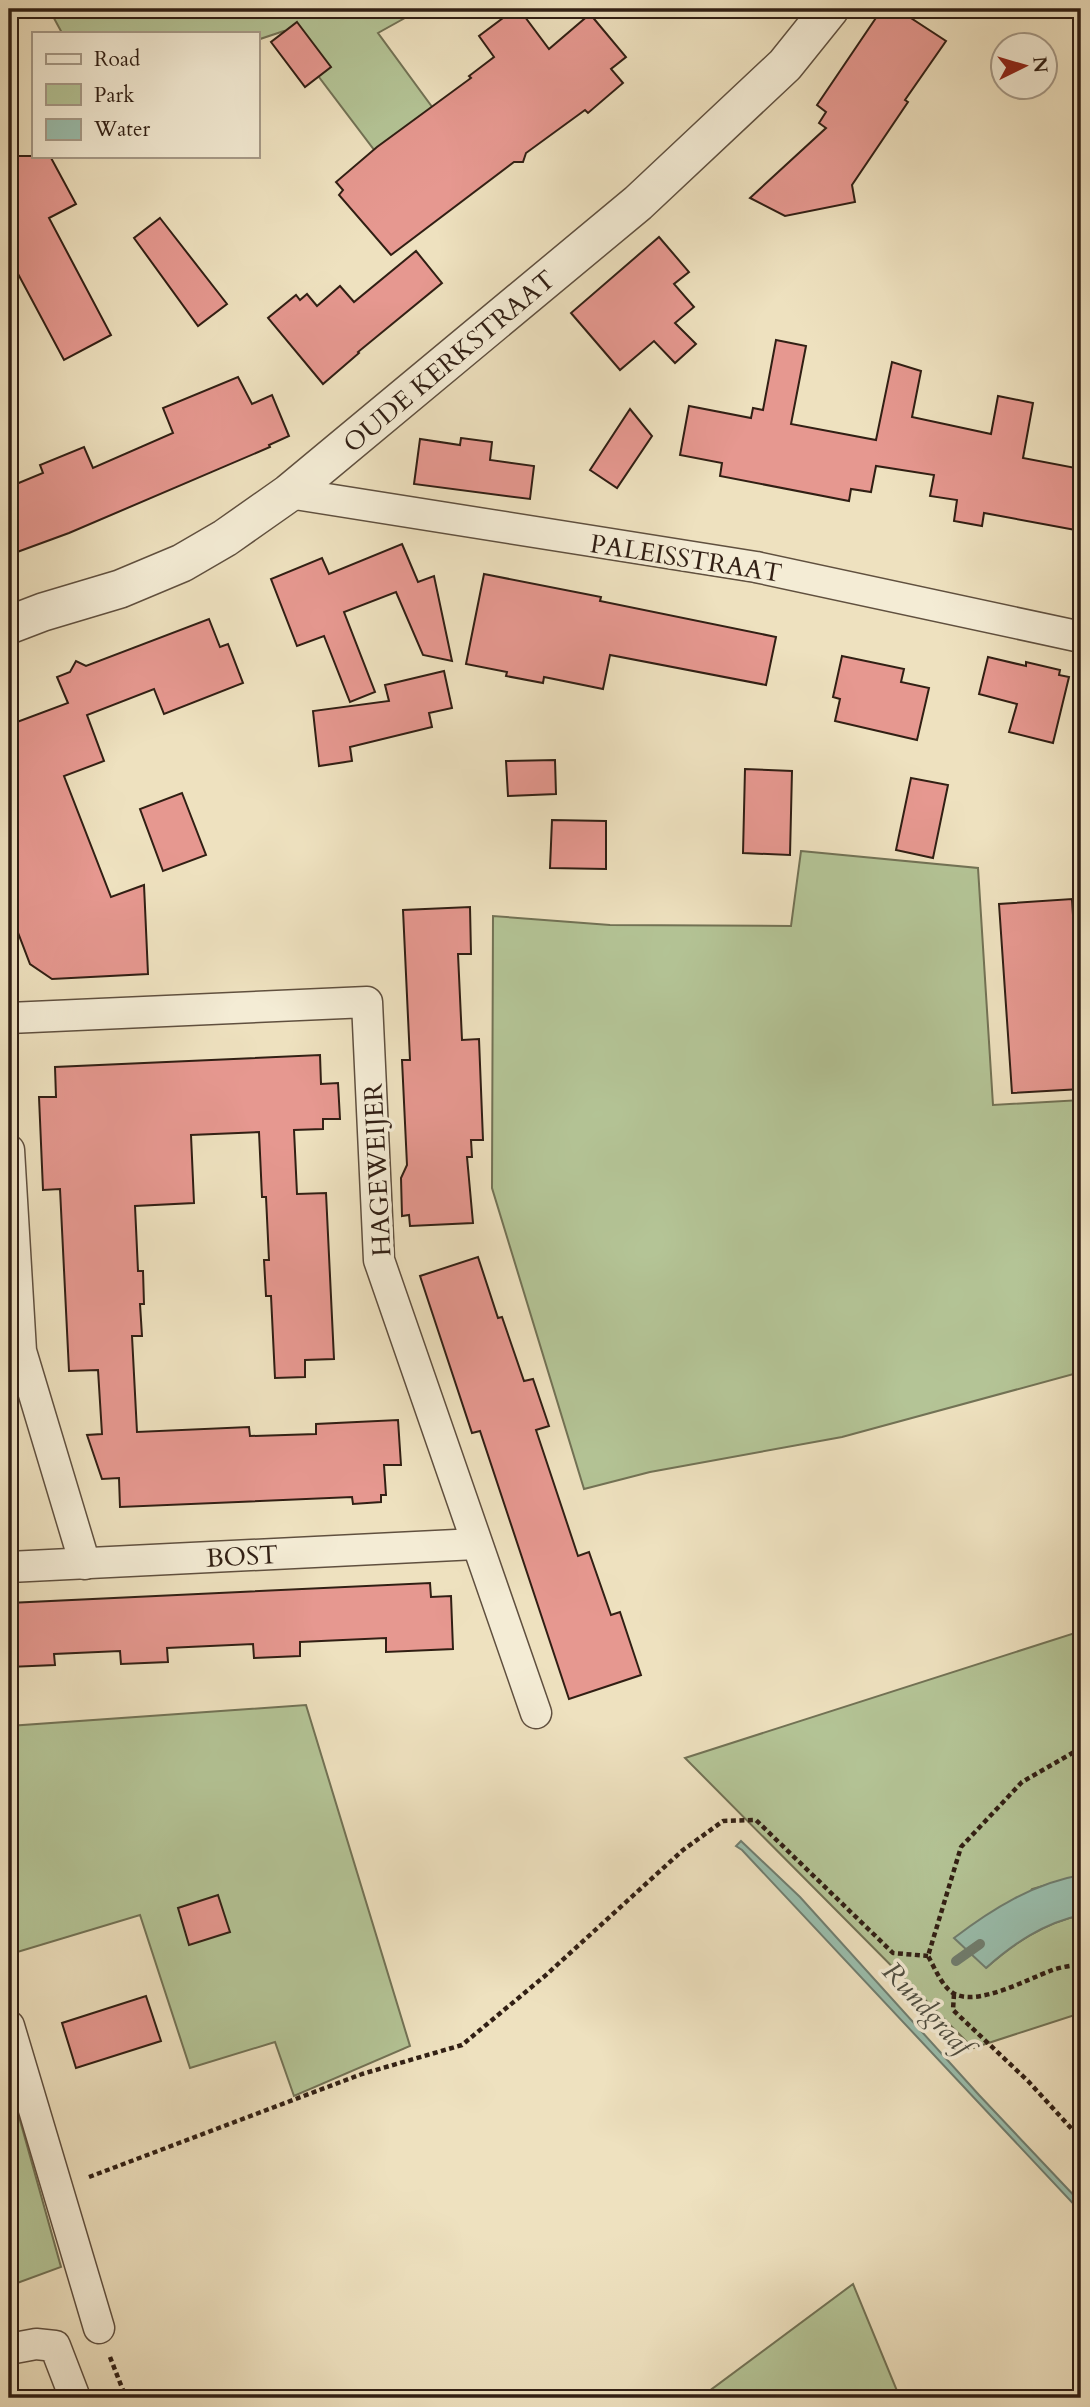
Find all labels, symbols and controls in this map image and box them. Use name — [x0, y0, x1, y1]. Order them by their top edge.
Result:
legend — [32, 32, 259, 158]
north arrow — [988, 32, 1058, 102]
text: Road — [94, 45, 140, 74]
text: N — [1026, 55, 1054, 74]
text: Park — [94, 81, 135, 110]
text: Water — [93, 115, 150, 144]
street label: OUDE KERKSTRAAT — [336, 262, 563, 461]
street label: PALEISSTRAAT — [588, 526, 784, 591]
street label: HAGEWEIJER — [355, 1082, 400, 1257]
street label: BOST — [205, 1537, 279, 1576]
water label: Rundgraaf — [874, 1953, 985, 2068]

